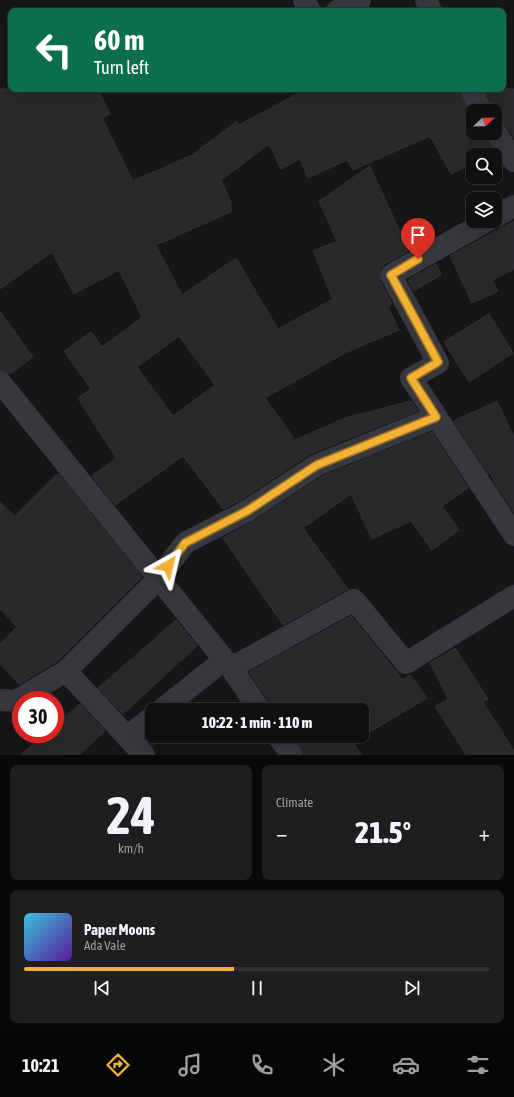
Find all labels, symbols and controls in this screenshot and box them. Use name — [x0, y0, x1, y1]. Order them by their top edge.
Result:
icon: left — [28, 24, 80, 76]
text: 60 m — [94, 24, 144, 56]
text: Turn left — [94, 57, 149, 78]
north arrow — [466, 104, 502, 140]
map controls — [466, 104, 502, 228]
button: search — [466, 148, 502, 184]
button: layers — [466, 192, 502, 228]
pin — [401, 218, 435, 259]
icon: arrive — [407, 224, 429, 246]
position arrow — [147, 545, 189, 587]
speed limit sign: 30 — [12, 691, 64, 743]
text: 10:22 · 1 min · 110 m — [202, 714, 312, 731]
text: 24 — [107, 785, 155, 845]
text: Climate — [276, 795, 313, 810]
text: 21.5° — [355, 815, 411, 849]
text: − — [276, 820, 287, 846]
text: + — [479, 820, 490, 846]
text: km/h — [118, 841, 144, 856]
text: Paper Moons — [84, 921, 155, 938]
text: Ada Vale — [84, 938, 126, 953]
icon: previous — [91, 977, 113, 999]
icon: pause — [246, 977, 268, 999]
icon: next — [401, 977, 423, 999]
icon: directions — [104, 1051, 132, 1079]
icon: music — [176, 1051, 204, 1079]
icon: phone — [248, 1051, 276, 1079]
icon: climate — [320, 1051, 348, 1079]
icon: car — [392, 1051, 420, 1079]
icon: filters — [464, 1051, 492, 1079]
text: 10:21 — [22, 1055, 59, 1076]

